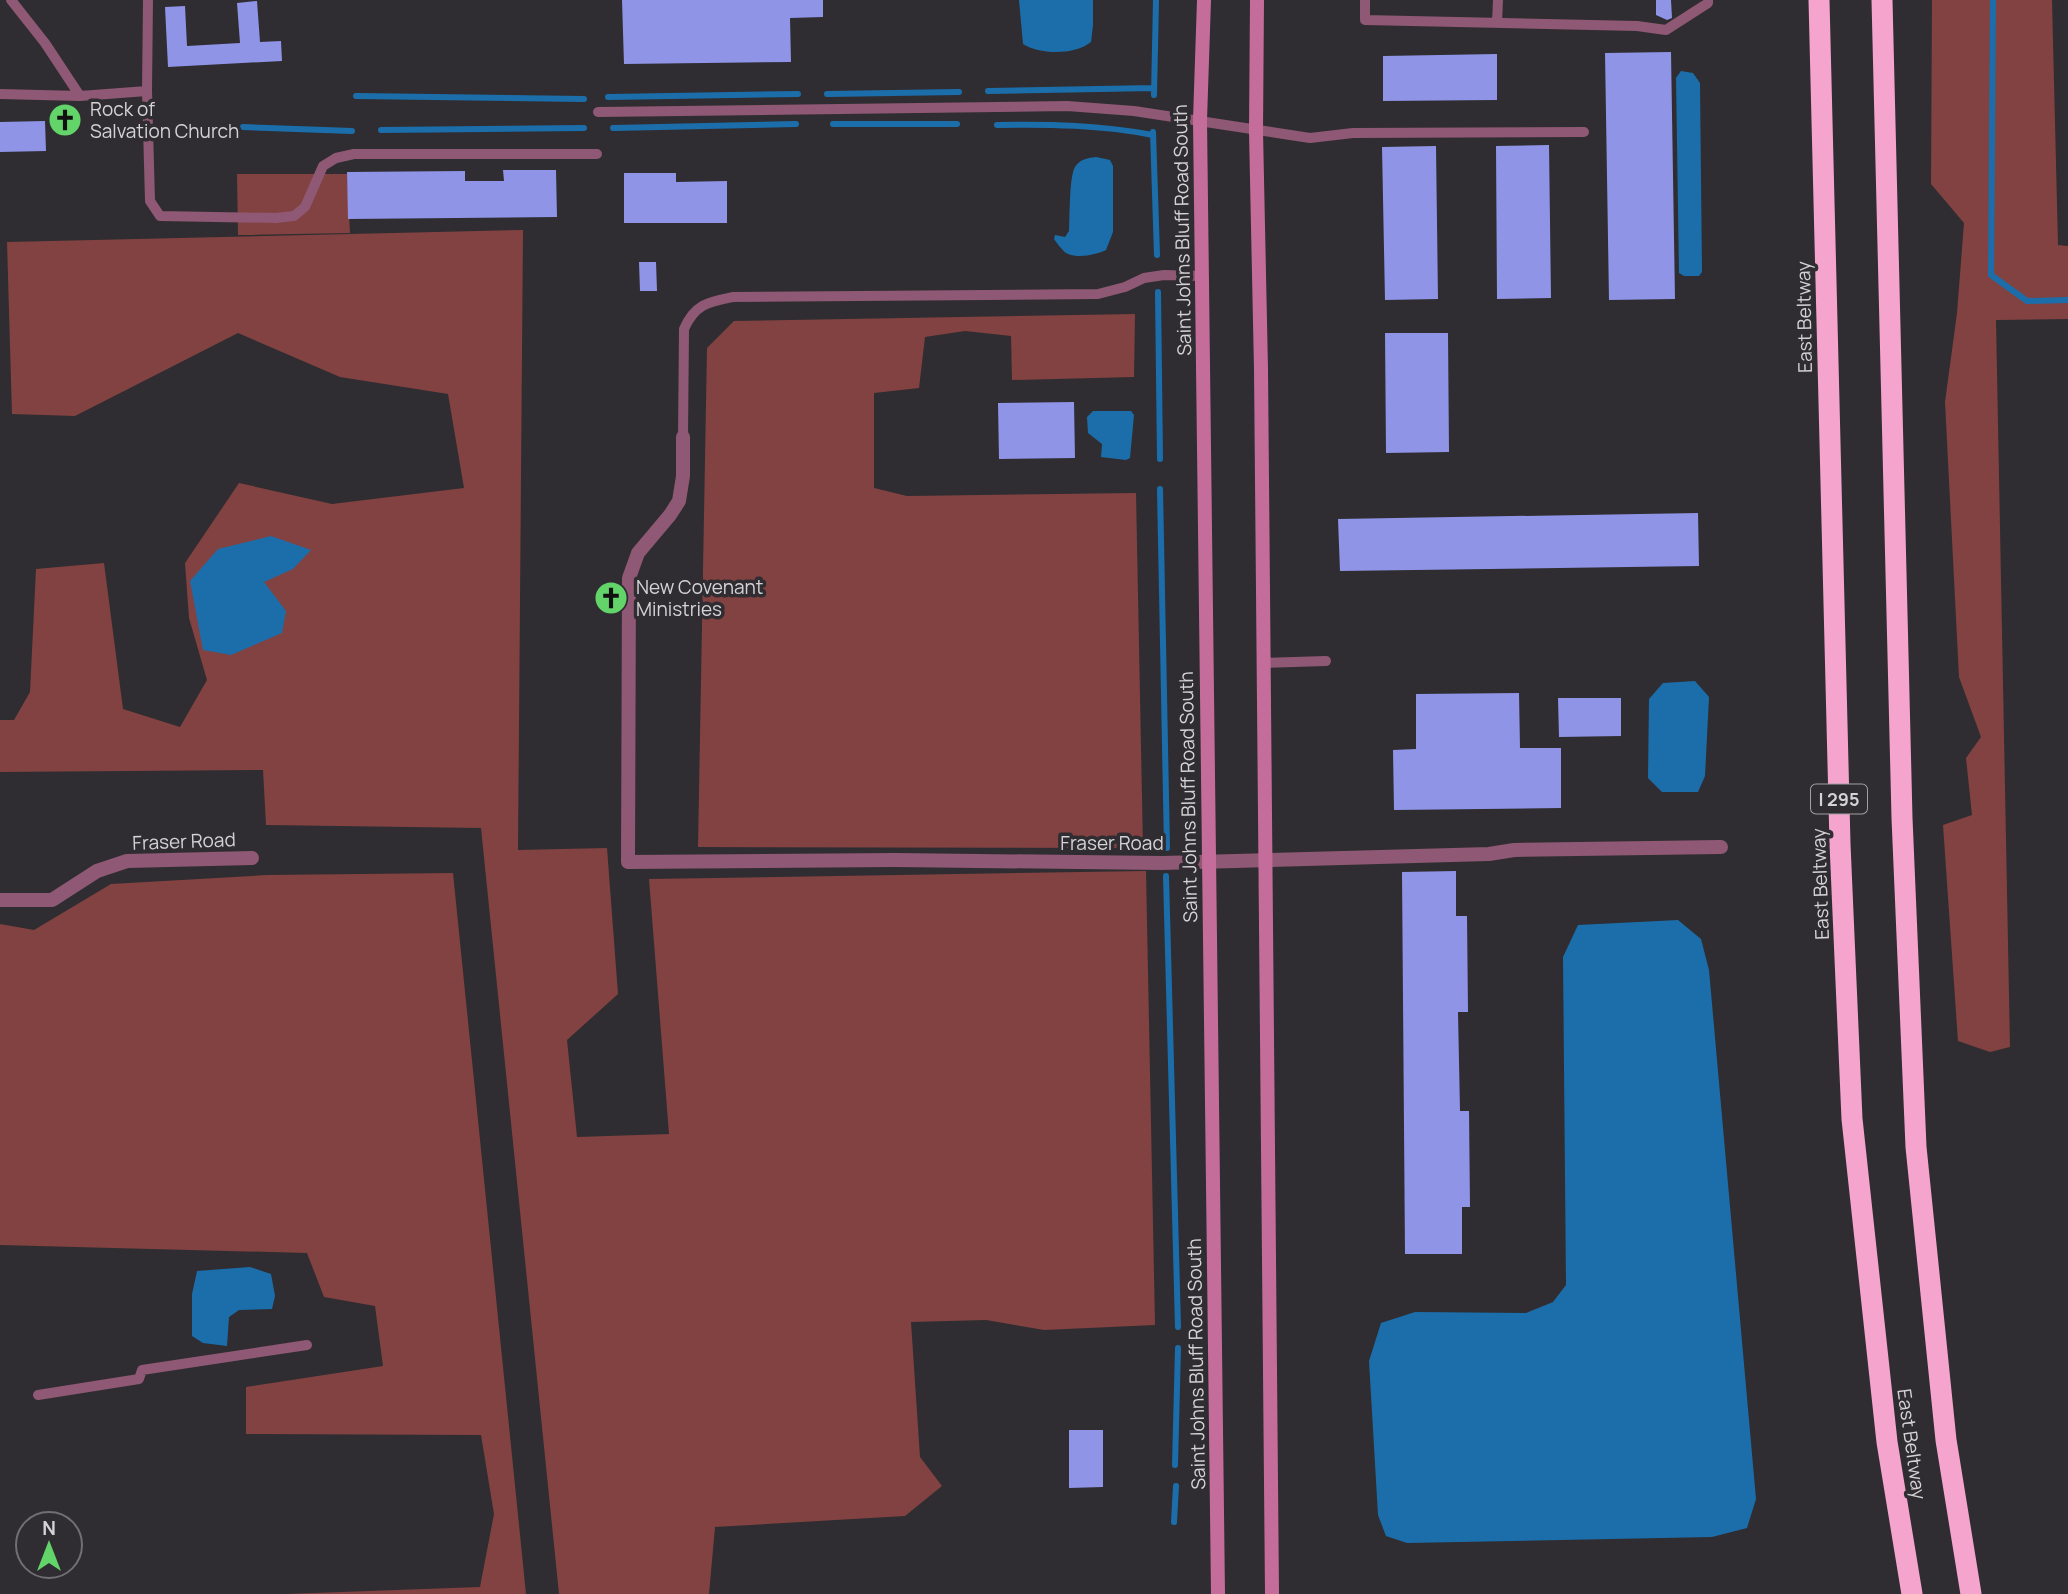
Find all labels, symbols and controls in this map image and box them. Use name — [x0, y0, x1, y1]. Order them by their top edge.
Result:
place label: Rock of Salvation Church — [90, 96, 239, 144]
church icon: Rock of Salvation Church — [46, 101, 84, 139]
street label: Saint Johns Bluff Road South — [1167, 104, 1197, 356]
street label: East Beltway — [1790, 261, 1818, 373]
place label: New Covenant Ministries — [636, 574, 763, 622]
church icon: New Covenant Ministries — [592, 579, 630, 617]
street label: Saint Johns Bluff Road South — [1173, 671, 1203, 923]
road number: I 295 — [1811, 784, 1867, 814]
street label: Fraser Road — [132, 826, 236, 856]
street label: East Beltway — [1805, 828, 1835, 940]
street label: Fraser Road — [1060, 830, 1164, 856]
street label: Saint Johns Bluff Road South — [1181, 1238, 1211, 1490]
street label: East Beltway — [1891, 1387, 1933, 1501]
north arrow — [14, 1510, 84, 1580]
text: N — [42, 1515, 56, 1541]

